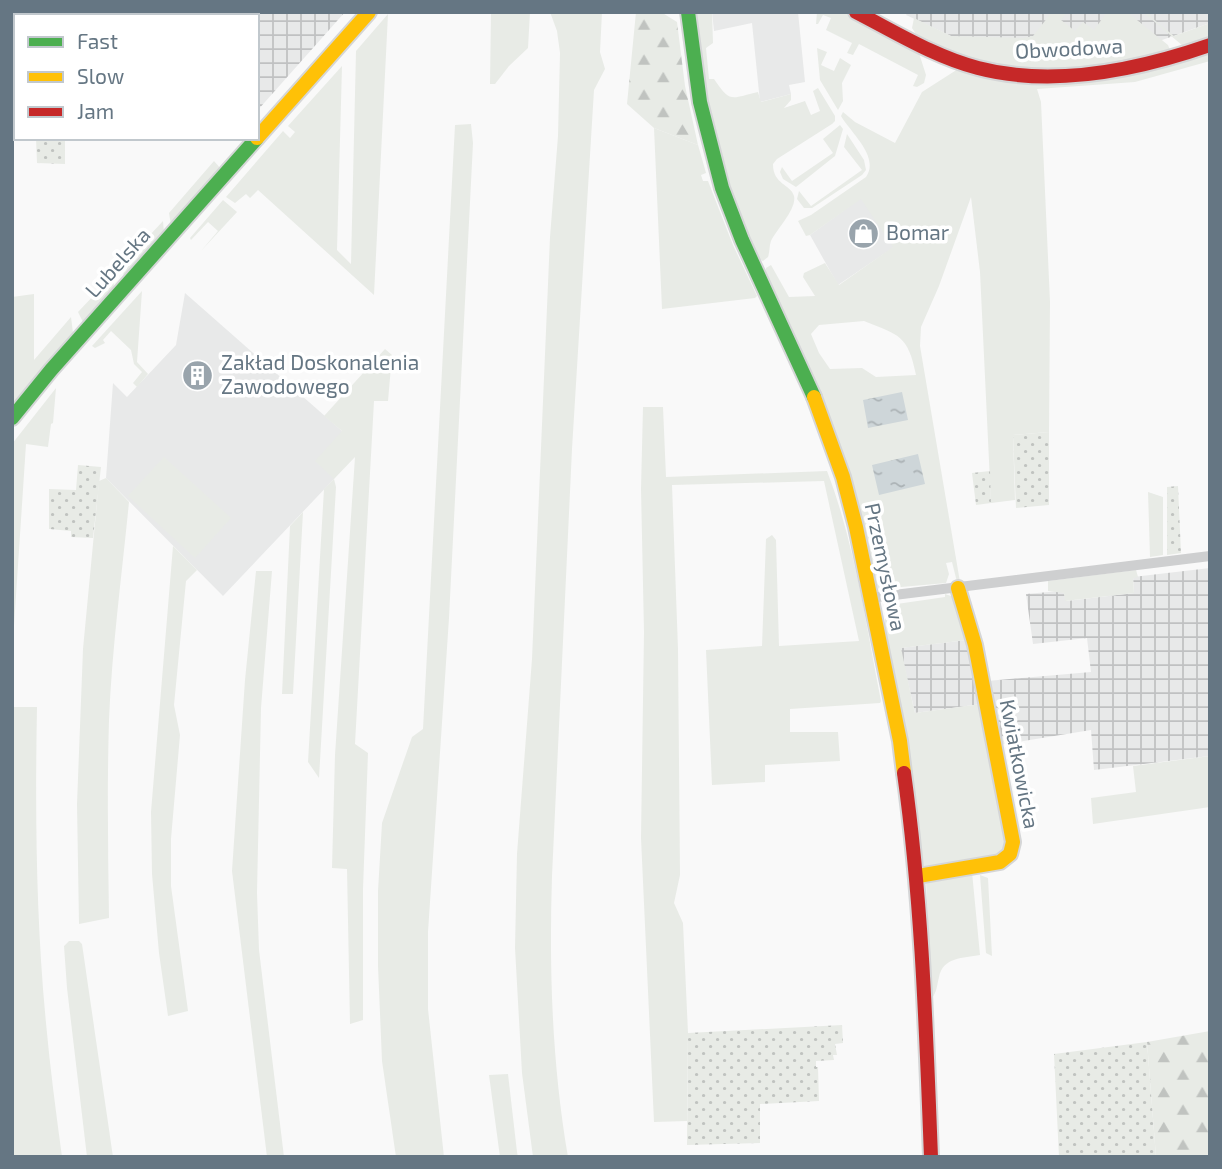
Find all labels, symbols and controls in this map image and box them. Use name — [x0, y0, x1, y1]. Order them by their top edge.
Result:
legend — [14, 14, 259, 140]
text: Fast — [77, 28, 118, 53]
street label: Obwodowa — [1014, 32, 1123, 63]
text: Slow — [77, 63, 124, 88]
text: Jam — [77, 98, 114, 123]
shop icon: Bomar — [846, 216, 880, 250]
place label: Bomar — [886, 219, 950, 244]
street label: Lubelska — [79, 222, 155, 302]
place label: Zakład Doskonalenia Zawodowego — [221, 349, 419, 398]
building icon: Zakład Doskonalenia Zawodowego — [181, 358, 215, 392]
street label: Przemysłowa — [861, 500, 912, 633]
street label: Kwiatkowicka — [996, 697, 1045, 831]

